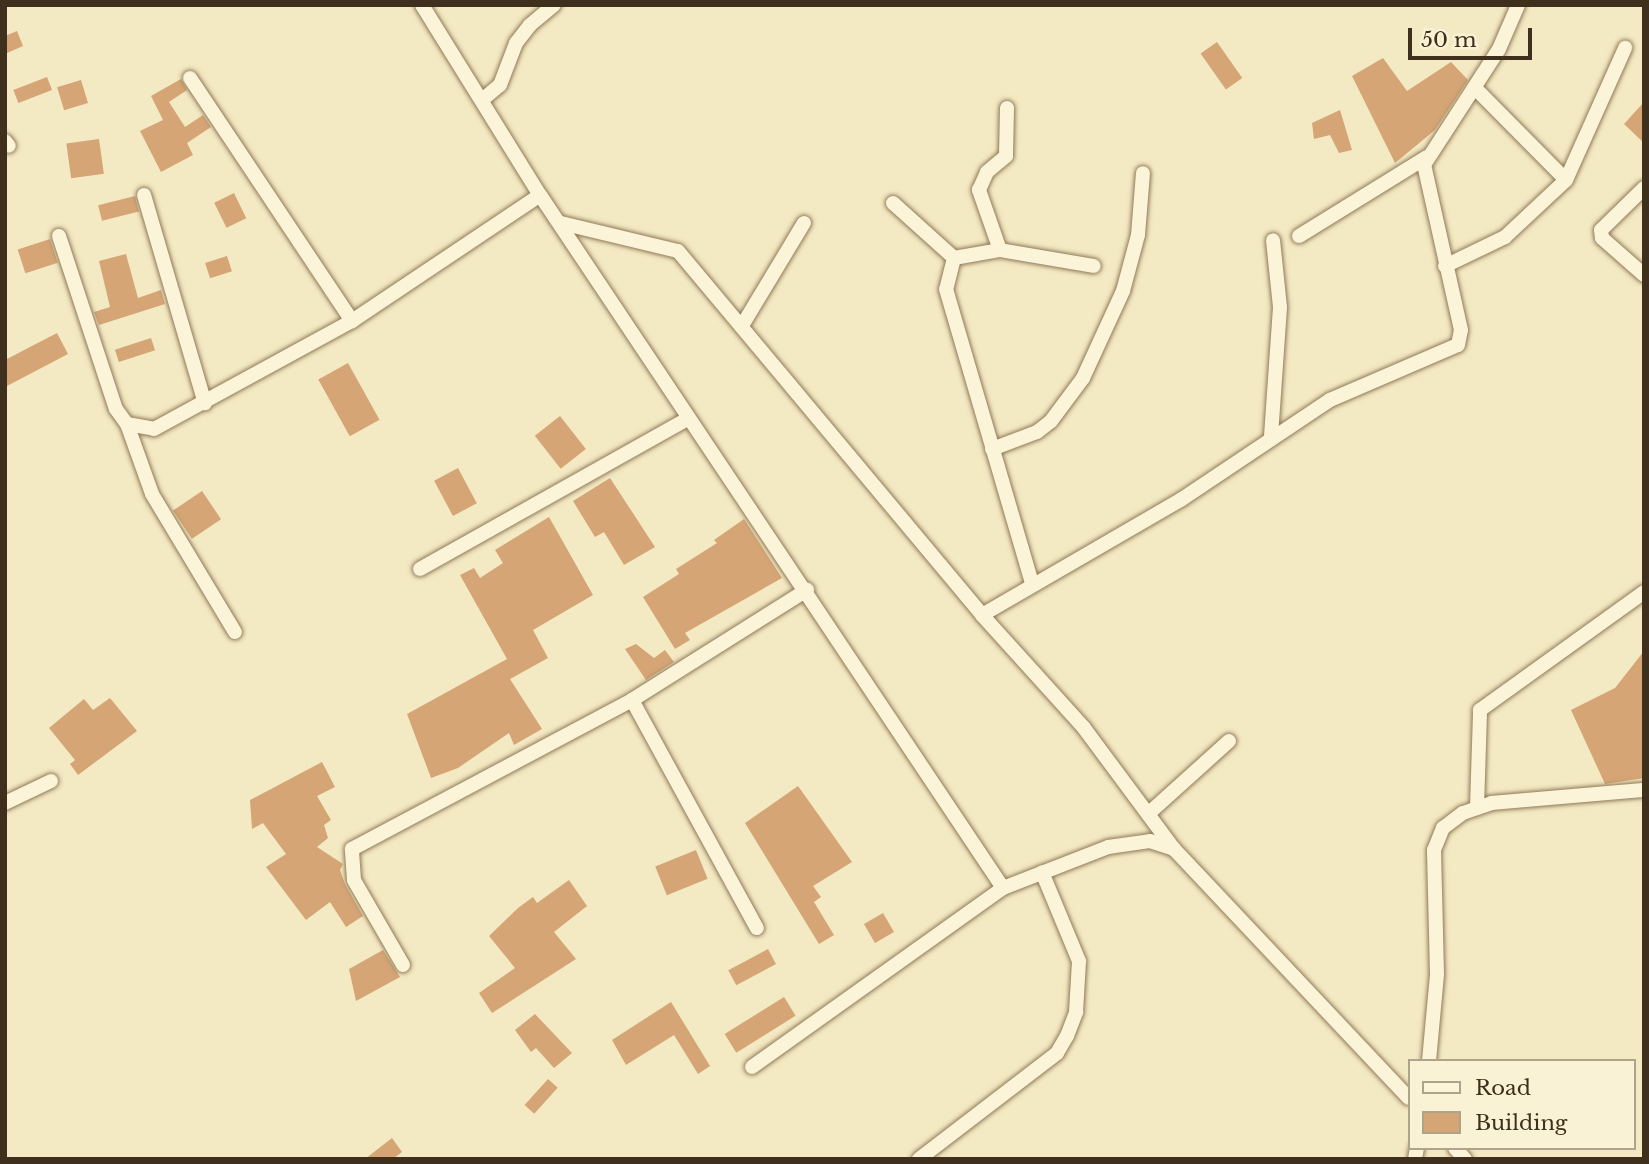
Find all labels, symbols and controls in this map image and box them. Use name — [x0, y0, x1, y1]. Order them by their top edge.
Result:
scale bar — [1411, 14, 1535, 58]
text: 50 m — [1421, 27, 1476, 53]
legend — [1408, 1059, 1635, 1150]
text: Road — [1475, 1075, 1531, 1101]
text: Building — [1475, 1110, 1567, 1136]

